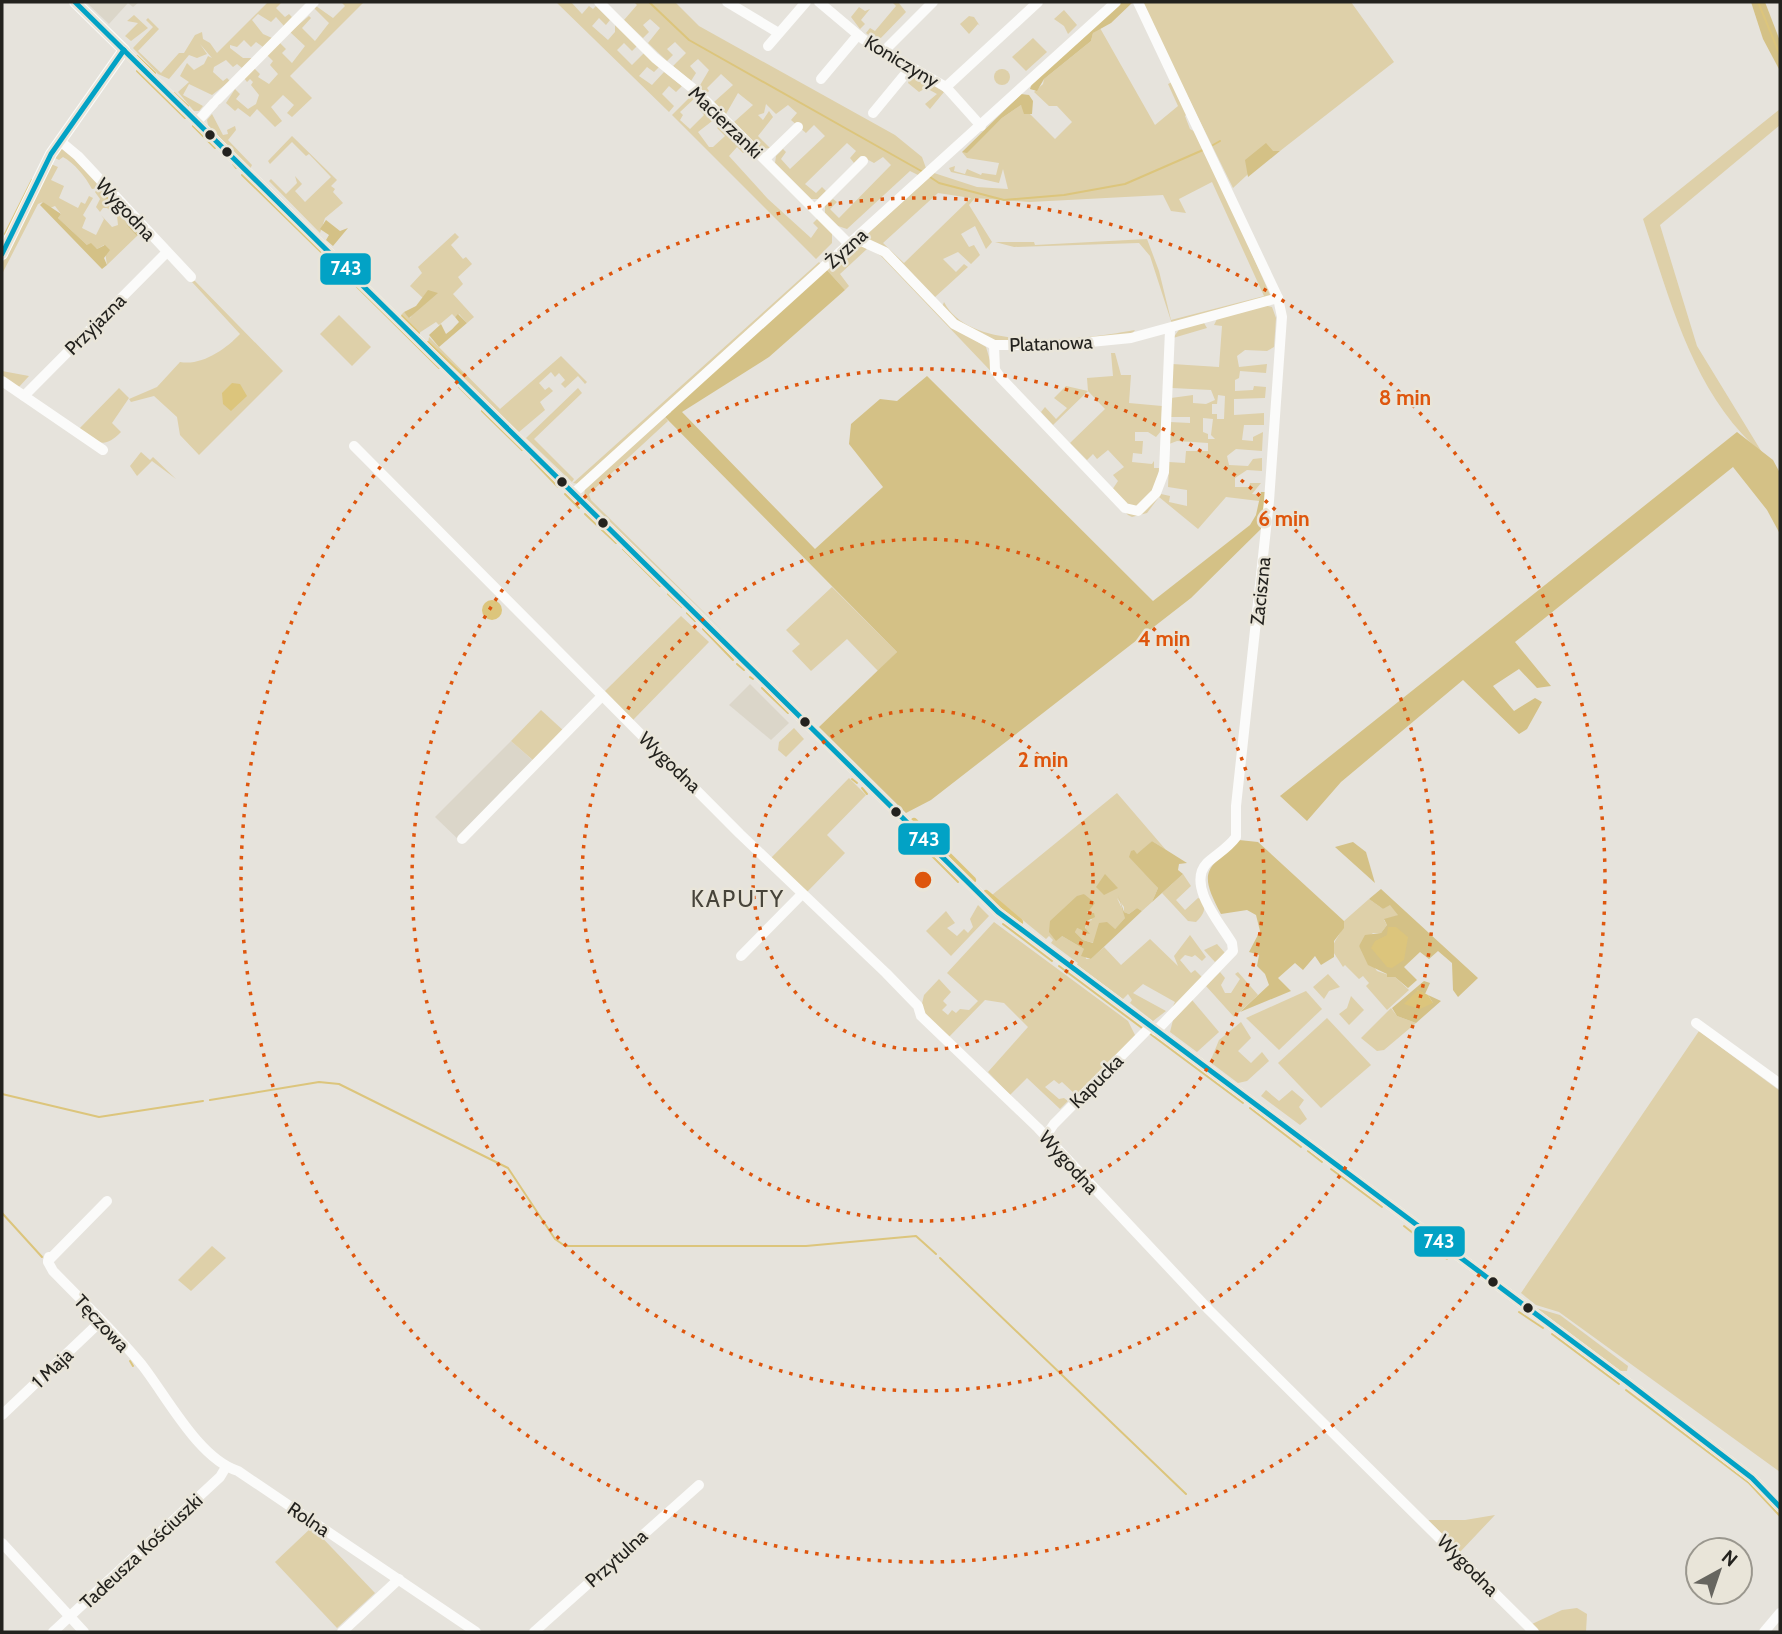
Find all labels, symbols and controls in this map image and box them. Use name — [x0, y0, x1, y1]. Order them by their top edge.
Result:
street label: Koniczyny — [861, 30, 943, 93]
street label: Macierzanki — [684, 81, 767, 163]
unlabelled marker — [203, 128, 217, 142]
unlabelled marker — [220, 145, 234, 159]
street label: Wygodna — [91, 173, 160, 246]
street label: Żyzna — [821, 224, 872, 273]
line badge: 743 — [319, 252, 372, 286]
text: 743 — [330, 257, 362, 280]
street label: Przyjazna — [60, 289, 131, 360]
street label: Platanowa — [1009, 331, 1093, 356]
text: 8 min — [1379, 385, 1431, 410]
unlabelled marker — [555, 475, 569, 489]
text: 6 min — [1258, 506, 1310, 531]
unlabelled marker — [596, 516, 610, 530]
street label: Zaciszna — [1245, 556, 1276, 626]
text: 4 min — [1138, 626, 1190, 651]
unlabelled marker — [798, 715, 812, 729]
street label: Wygodna — [634, 727, 706, 798]
text: 2 min — [1018, 747, 1068, 772]
unlabelled marker — [889, 805, 903, 819]
line badge: 743 — [897, 822, 951, 856]
text: 743 — [908, 828, 940, 851]
centre of rings — [911, 868, 935, 892]
district label: KAPUTY — [691, 885, 785, 913]
street label: Kapucka — [1065, 1050, 1128, 1113]
street label: Wygodna — [1034, 1126, 1103, 1199]
line badge: 743 — [1413, 1225, 1466, 1258]
text: 743 — [1423, 1230, 1455, 1253]
unlabelled marker — [1486, 1275, 1500, 1289]
street label: Tęczowa — [69, 1290, 134, 1357]
unlabelled marker — [1521, 1301, 1535, 1315]
street label: 1 Maja — [27, 1344, 78, 1393]
street label: Tadeusza Kościuszki — [75, 1489, 207, 1614]
street label: Rolna — [283, 1497, 334, 1542]
street label: Przytulna — [580, 1524, 652, 1592]
street label: Wygodna — [1432, 1530, 1503, 1601]
north arrow — [1684, 1536, 1754, 1606]
text: N — [1717, 1545, 1742, 1571]

